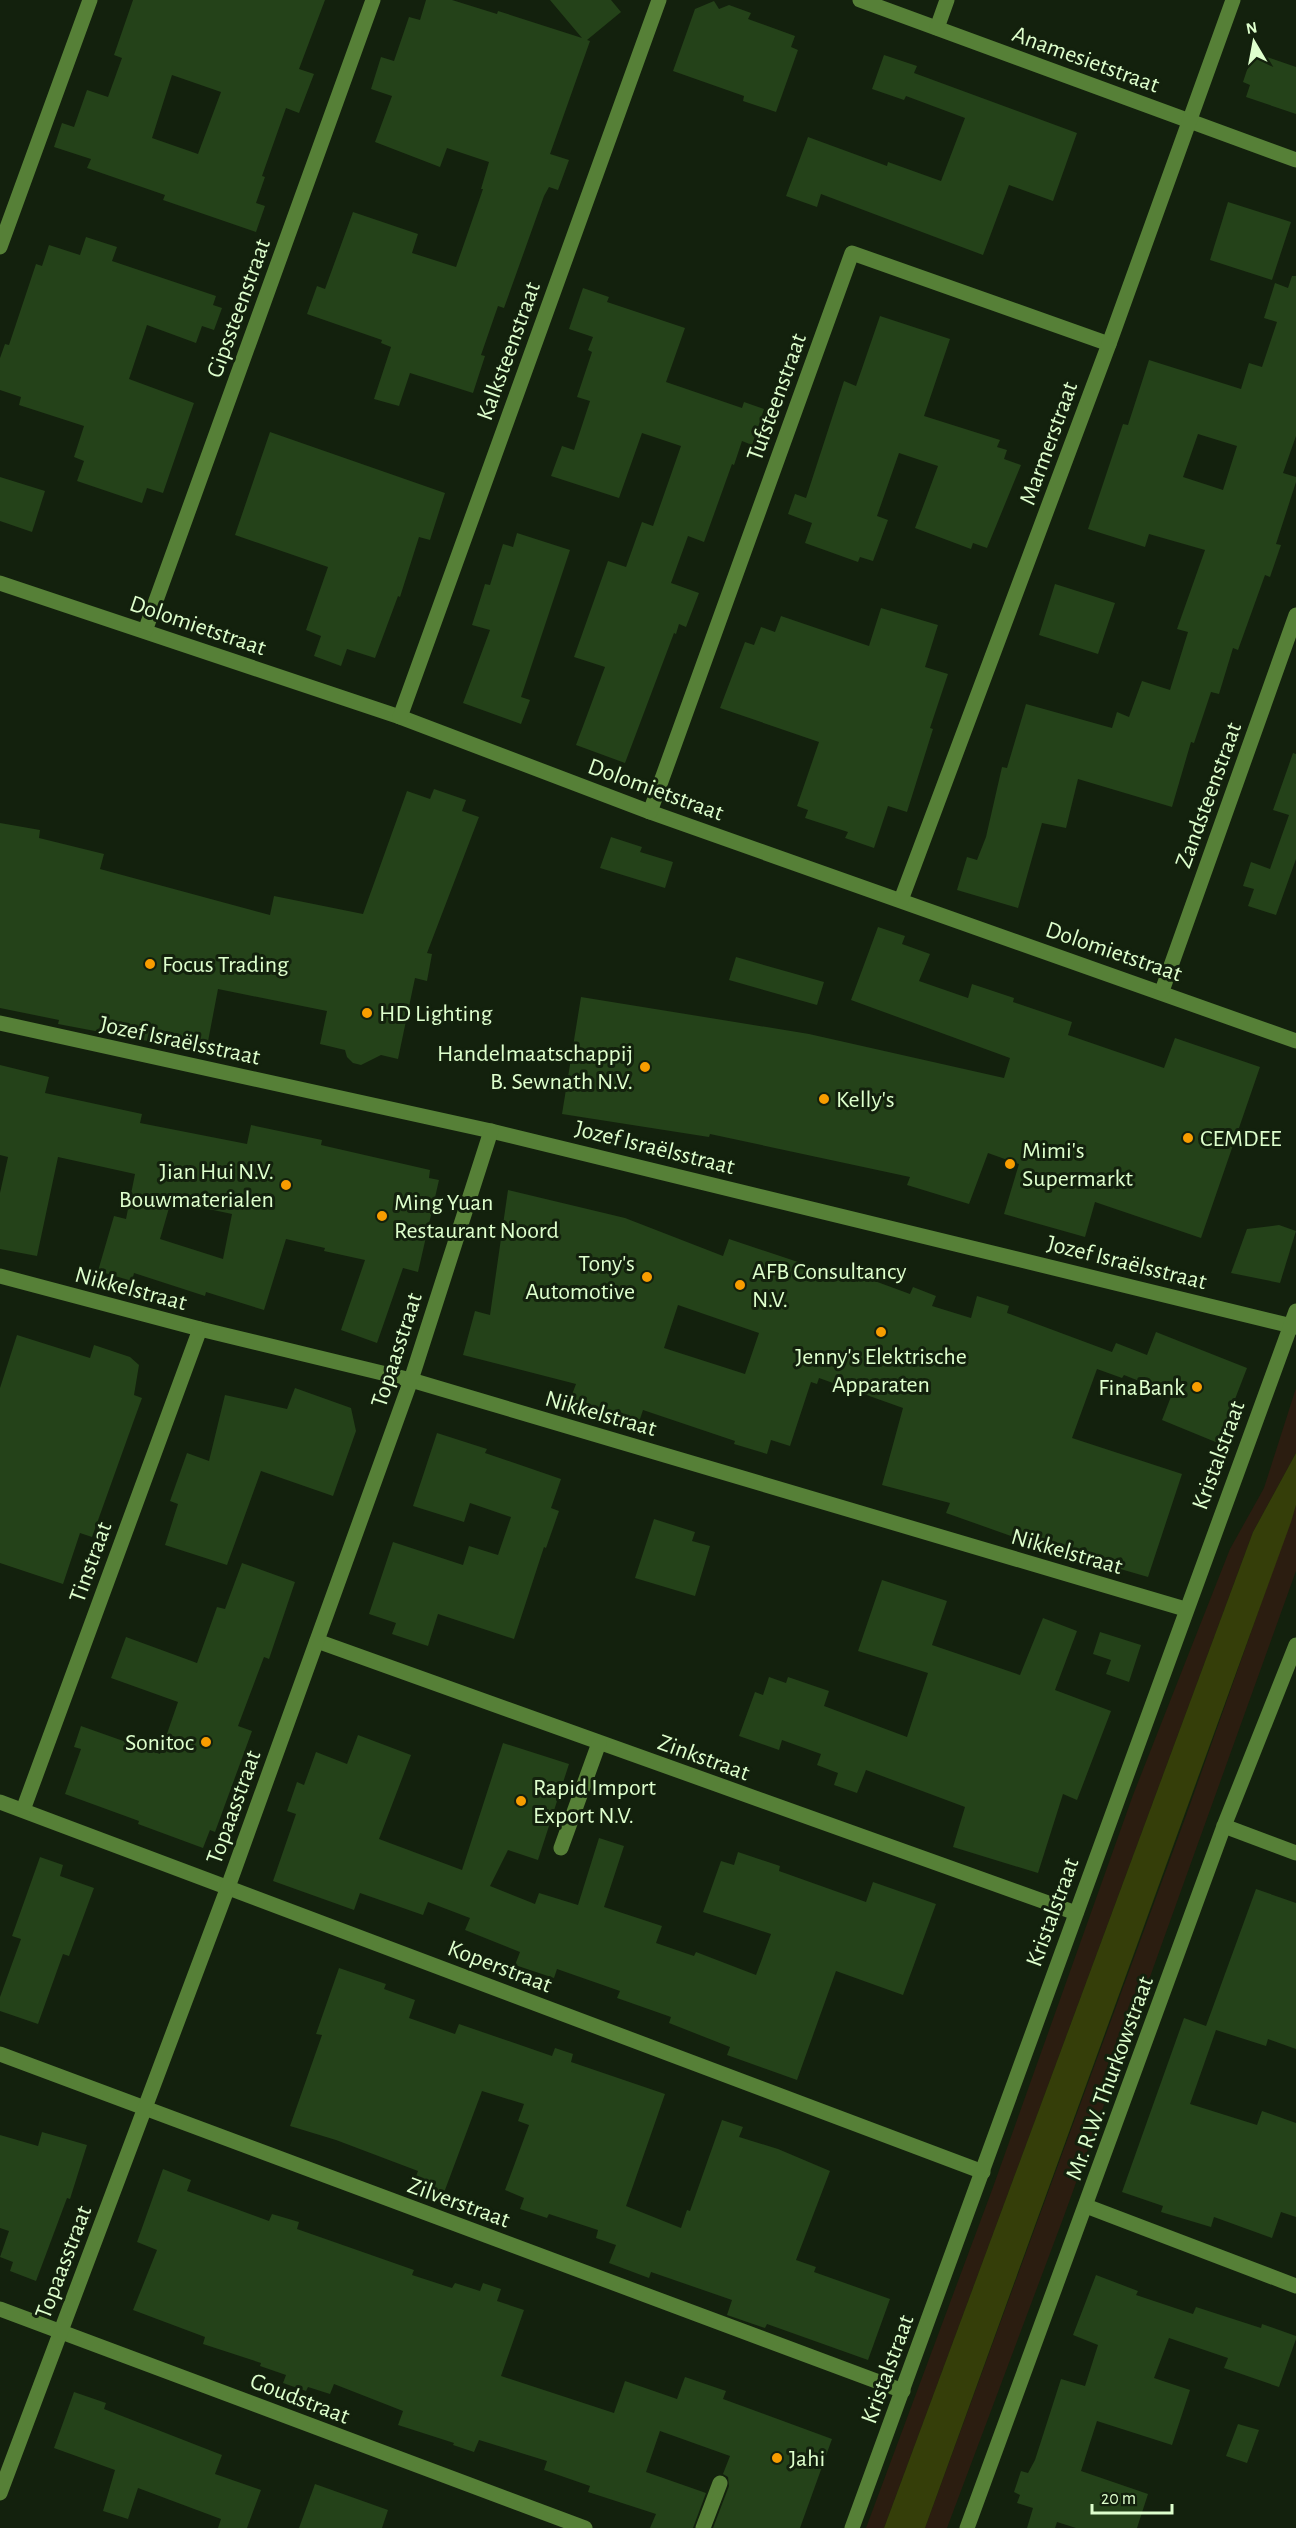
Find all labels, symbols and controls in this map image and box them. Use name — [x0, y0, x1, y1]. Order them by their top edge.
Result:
north arrow — [1224, 12, 1284, 72]
text: N — [1245, 19, 1258, 37]
street label: Anamesietstraat — [1009, 22, 1163, 98]
street label: Gipssteenstraat — [203, 235, 275, 381]
street label: Kalksteenstraat — [473, 279, 545, 424]
street label: Tufsteenstraat — [743, 330, 811, 464]
street label: Marmerstraat — [1016, 378, 1082, 508]
street label: Dolomietstraat — [126, 591, 269, 661]
street label: Zandsteenstraat — [1172, 719, 1246, 871]
street label: Dolomietstraat — [585, 754, 727, 826]
street label: Dolomietstraat — [1042, 917, 1185, 987]
place label: Focus Trading — [162, 953, 289, 977]
marker: Focus Trading — [143, 957, 157, 971]
place label: HD Lighting — [379, 1002, 493, 1026]
marker: HD Lighting — [360, 1006, 374, 1020]
street label: Jozef Israëlsstraat — [97, 1012, 263, 1070]
place label: Handelmaatschappij B. Sewnath N.V. — [437, 1042, 633, 1094]
marker: Handelmaatschappij B. Sewnath N.V. — [638, 1060, 652, 1074]
place label: Kelly's — [836, 1088, 895, 1112]
marker: Kelly's — [817, 1092, 831, 1106]
street label: Jozef Israëlsstraat — [573, 1117, 737, 1179]
place label: CEMDEE — [1200, 1127, 1282, 1151]
marker: CEMDEE — [1181, 1131, 1195, 1145]
place label: Mimi's Supermarkt — [1022, 1139, 1133, 1191]
marker: Mimi's Supermarkt — [1003, 1157, 1017, 1171]
place label: Jian Hui N.V. Bouwmaterialen — [119, 1160, 274, 1212]
marker: Jian Hui N.V. Bouwmaterialen — [279, 1178, 293, 1192]
place label: Ming Yuan Restaurant Noord — [394, 1191, 559, 1243]
marker: Ming Yuan Restaurant Noord — [375, 1209, 389, 1223]
street label: Jozef Israëlsstraat — [1045, 1232, 1209, 1294]
place label: Tony's Automotive — [525, 1252, 635, 1304]
place label: AFB Consultancy N.V. — [752, 1260, 907, 1312]
street label: Nikkelstraat — [72, 1263, 190, 1315]
marker: Tony's Automotive — [640, 1270, 654, 1284]
marker: AFB Consultancy N.V. — [733, 1278, 747, 1292]
street label: Topaasstraat — [367, 1290, 427, 1411]
marker: Jenny's Elektrische Apparaten — [874, 1325, 888, 1339]
place label: Jenny's Elektrische Apparaten — [795, 1345, 967, 1397]
place label: FinaBank — [1098, 1376, 1185, 1400]
marker: FinaBank — [1190, 1380, 1204, 1394]
street label: Nikkelstraat — [542, 1387, 659, 1441]
street label: Kristalstraat — [1188, 1397, 1250, 1513]
street label: Tinstraat — [65, 1519, 117, 1606]
street label: Nikkelstraat — [1008, 1525, 1125, 1579]
street label: Zinkstraat — [655, 1730, 753, 1786]
place label: Sonitoc — [125, 1731, 194, 1755]
marker: Sonitoc — [199, 1735, 213, 1749]
street label: Topaasstraat — [202, 1747, 266, 1867]
place label: Rapid Import Export N.V. — [533, 1776, 656, 1828]
marker: Rapid Import Export N.V. — [514, 1794, 528, 1808]
street label: Kristalstraat — [1022, 1854, 1084, 1970]
street label: Koperstraat — [444, 1936, 555, 1998]
street label: Mr. R.W. Thurkowstraat — [1062, 1973, 1158, 2184]
street label: Zilverstraat — [404, 2173, 513, 2233]
street label: Topaasstraat — [31, 2202, 97, 2322]
street label: Kristalstraat — [857, 2311, 919, 2427]
street label: Goudstraat — [247, 2369, 353, 2429]
place label: Jahi — [789, 2447, 825, 2471]
marker: Jahi — [770, 2451, 784, 2465]
scale bar — [1092, 2477, 1172, 2515]
text: 20 m — [1101, 2490, 1136, 2508]

